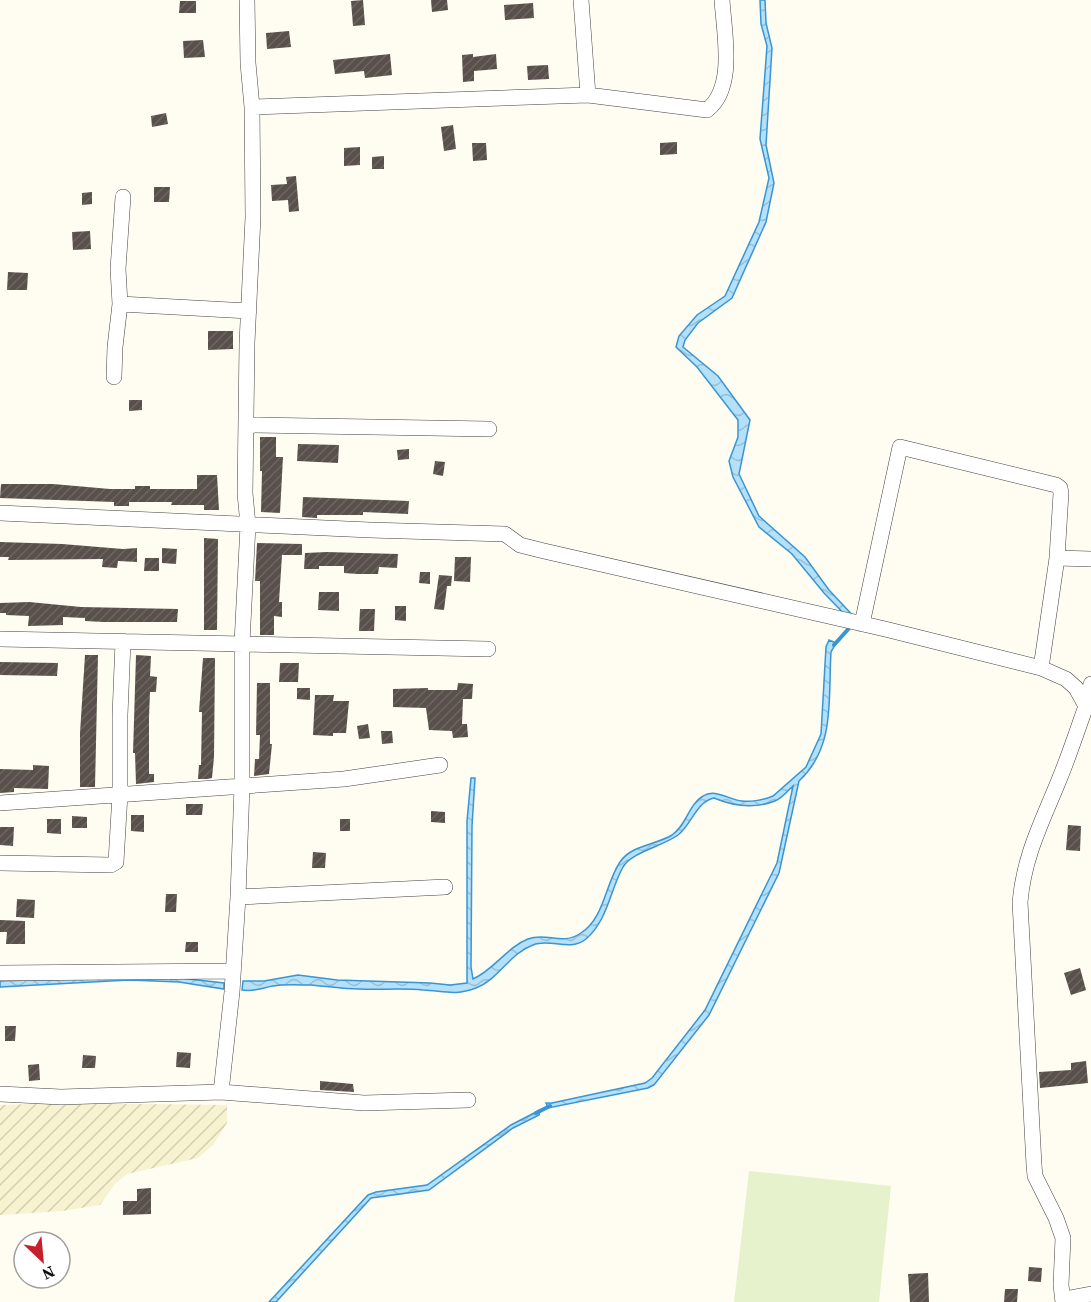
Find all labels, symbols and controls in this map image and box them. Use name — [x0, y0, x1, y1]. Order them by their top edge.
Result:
north arrow — [12, 1230, 72, 1290]
text: N — [38, 1261, 59, 1286]

